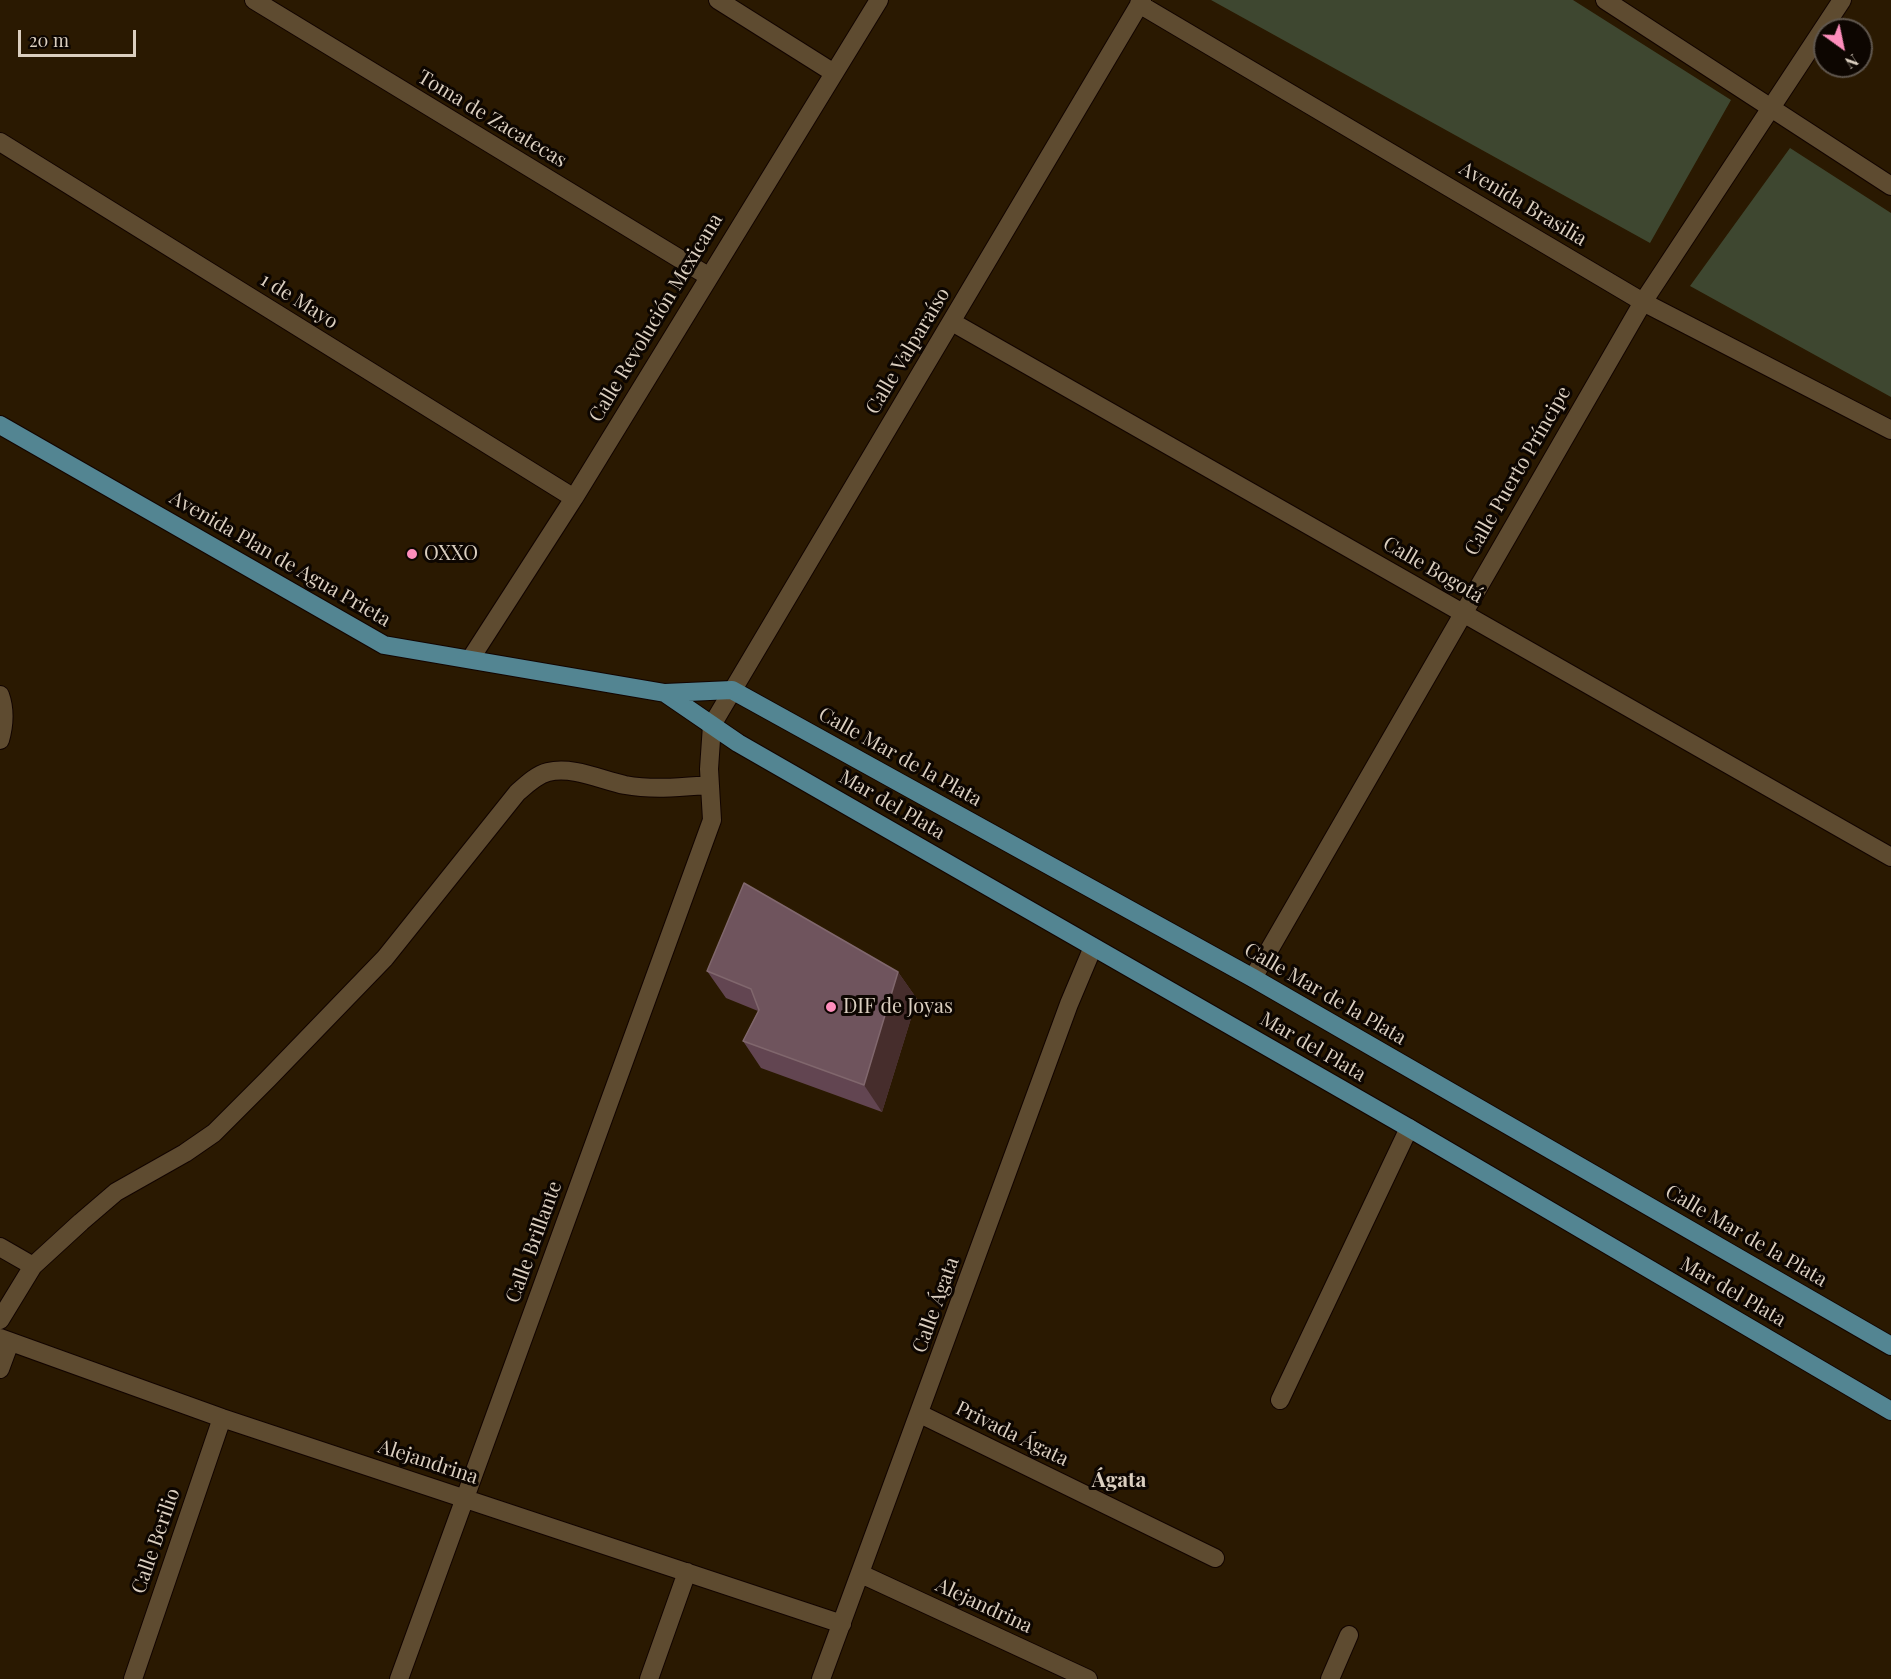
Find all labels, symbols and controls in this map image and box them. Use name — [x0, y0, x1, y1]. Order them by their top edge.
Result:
scale bar — [21, 18, 140, 56]
north arrow — [1813, 18, 1873, 78]
text: 20 m — [29, 28, 69, 52]
text: N — [1841, 50, 1863, 74]
street label: Toma de Zacatecas — [413, 65, 571, 173]
street label: Avenida Brasilia — [1455, 157, 1591, 251]
street label: Calle Revolución Mexicana — [584, 209, 728, 427]
street label: 1 de Mayo — [256, 268, 342, 334]
street label: Calle Valparaíso — [861, 283, 955, 419]
street label: Calle Puerto Príncipe — [1460, 382, 1576, 560]
street label: Avenida Plan de Agua Prieta — [165, 486, 395, 632]
street label: Calle Bogotá — [1379, 532, 1487, 608]
place label: OXXO — [424, 542, 478, 566]
marker: OXXO — [405, 547, 419, 561]
street label: Calle Mar de la Plata — [814, 702, 986, 812]
street label: Mar del Plata — [835, 765, 949, 845]
street label: Calle Mar de la Plata — [1240, 938, 1410, 1050]
place label: DIF de Joyas — [843, 995, 953, 1019]
marker: DIF de Joyas — [824, 1000, 838, 1014]
street label: Mar del Plata — [1256, 1007, 1370, 1087]
street label: Calle Brillante — [501, 1178, 567, 1306]
street label: Calle Mar de la Plata — [1661, 1180, 1831, 1292]
street label: Mar del Plata — [1676, 1252, 1790, 1332]
street label: Calle Ágata — [908, 1254, 964, 1356]
street label: Privada Ágata — [952, 1396, 1072, 1472]
street label: Alejandrina — [375, 1435, 481, 1489]
district label: Ágata — [1092, 1467, 1146, 1493]
street label: Calle Berilio — [127, 1485, 185, 1597]
street label: Alejandrina — [932, 1573, 1036, 1639]

